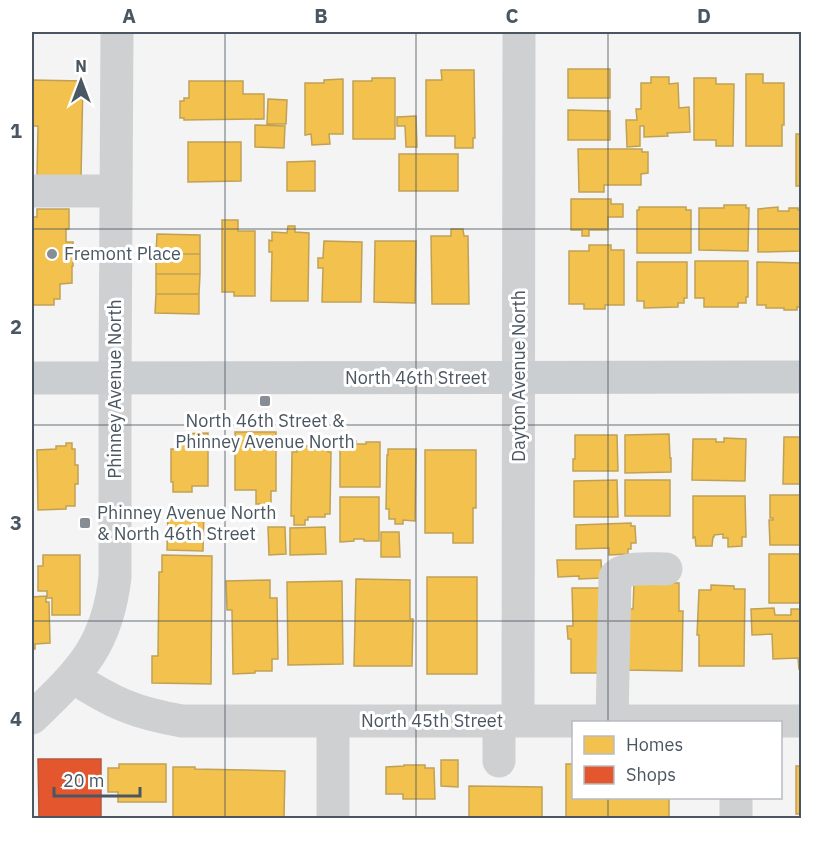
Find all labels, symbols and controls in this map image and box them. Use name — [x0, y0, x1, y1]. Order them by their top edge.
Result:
text: A — [122, 2, 136, 29]
text: B — [314, 2, 328, 29]
text: C — [505, 2, 519, 29]
text: D — [697, 2, 711, 29]
north arrow — [51, 51, 111, 111]
text: N — [75, 56, 87, 76]
text: 1 — [10, 117, 22, 144]
place label: Fremont Place — [64, 242, 181, 265]
marker: Fremont Place — [45, 247, 59, 261]
street label: Dayton Avenue North — [507, 290, 530, 462]
street label: Phinney Avenue North — [103, 299, 126, 479]
text: 2 — [10, 313, 22, 340]
street label: North 46th Street — [345, 366, 487, 389]
marker: North 46th Street & Phinney Avenue North — [258, 394, 272, 408]
place label: North 46th Street & Phinney Avenue North — [175, 409, 355, 453]
place label: Phinney Avenue North & North 46th Street — [97, 501, 276, 545]
text: 3 — [10, 509, 22, 536]
marker: Phinney Avenue North & North 46th Street — [78, 516, 92, 530]
text: 4 — [10, 705, 22, 732]
street label: North 45th Street — [361, 709, 503, 732]
legend — [572, 721, 782, 799]
text: Homes — [626, 733, 683, 756]
scale bar — [54, 760, 140, 798]
text: Shops — [626, 763, 676, 786]
text: 20 m — [63, 769, 105, 792]

